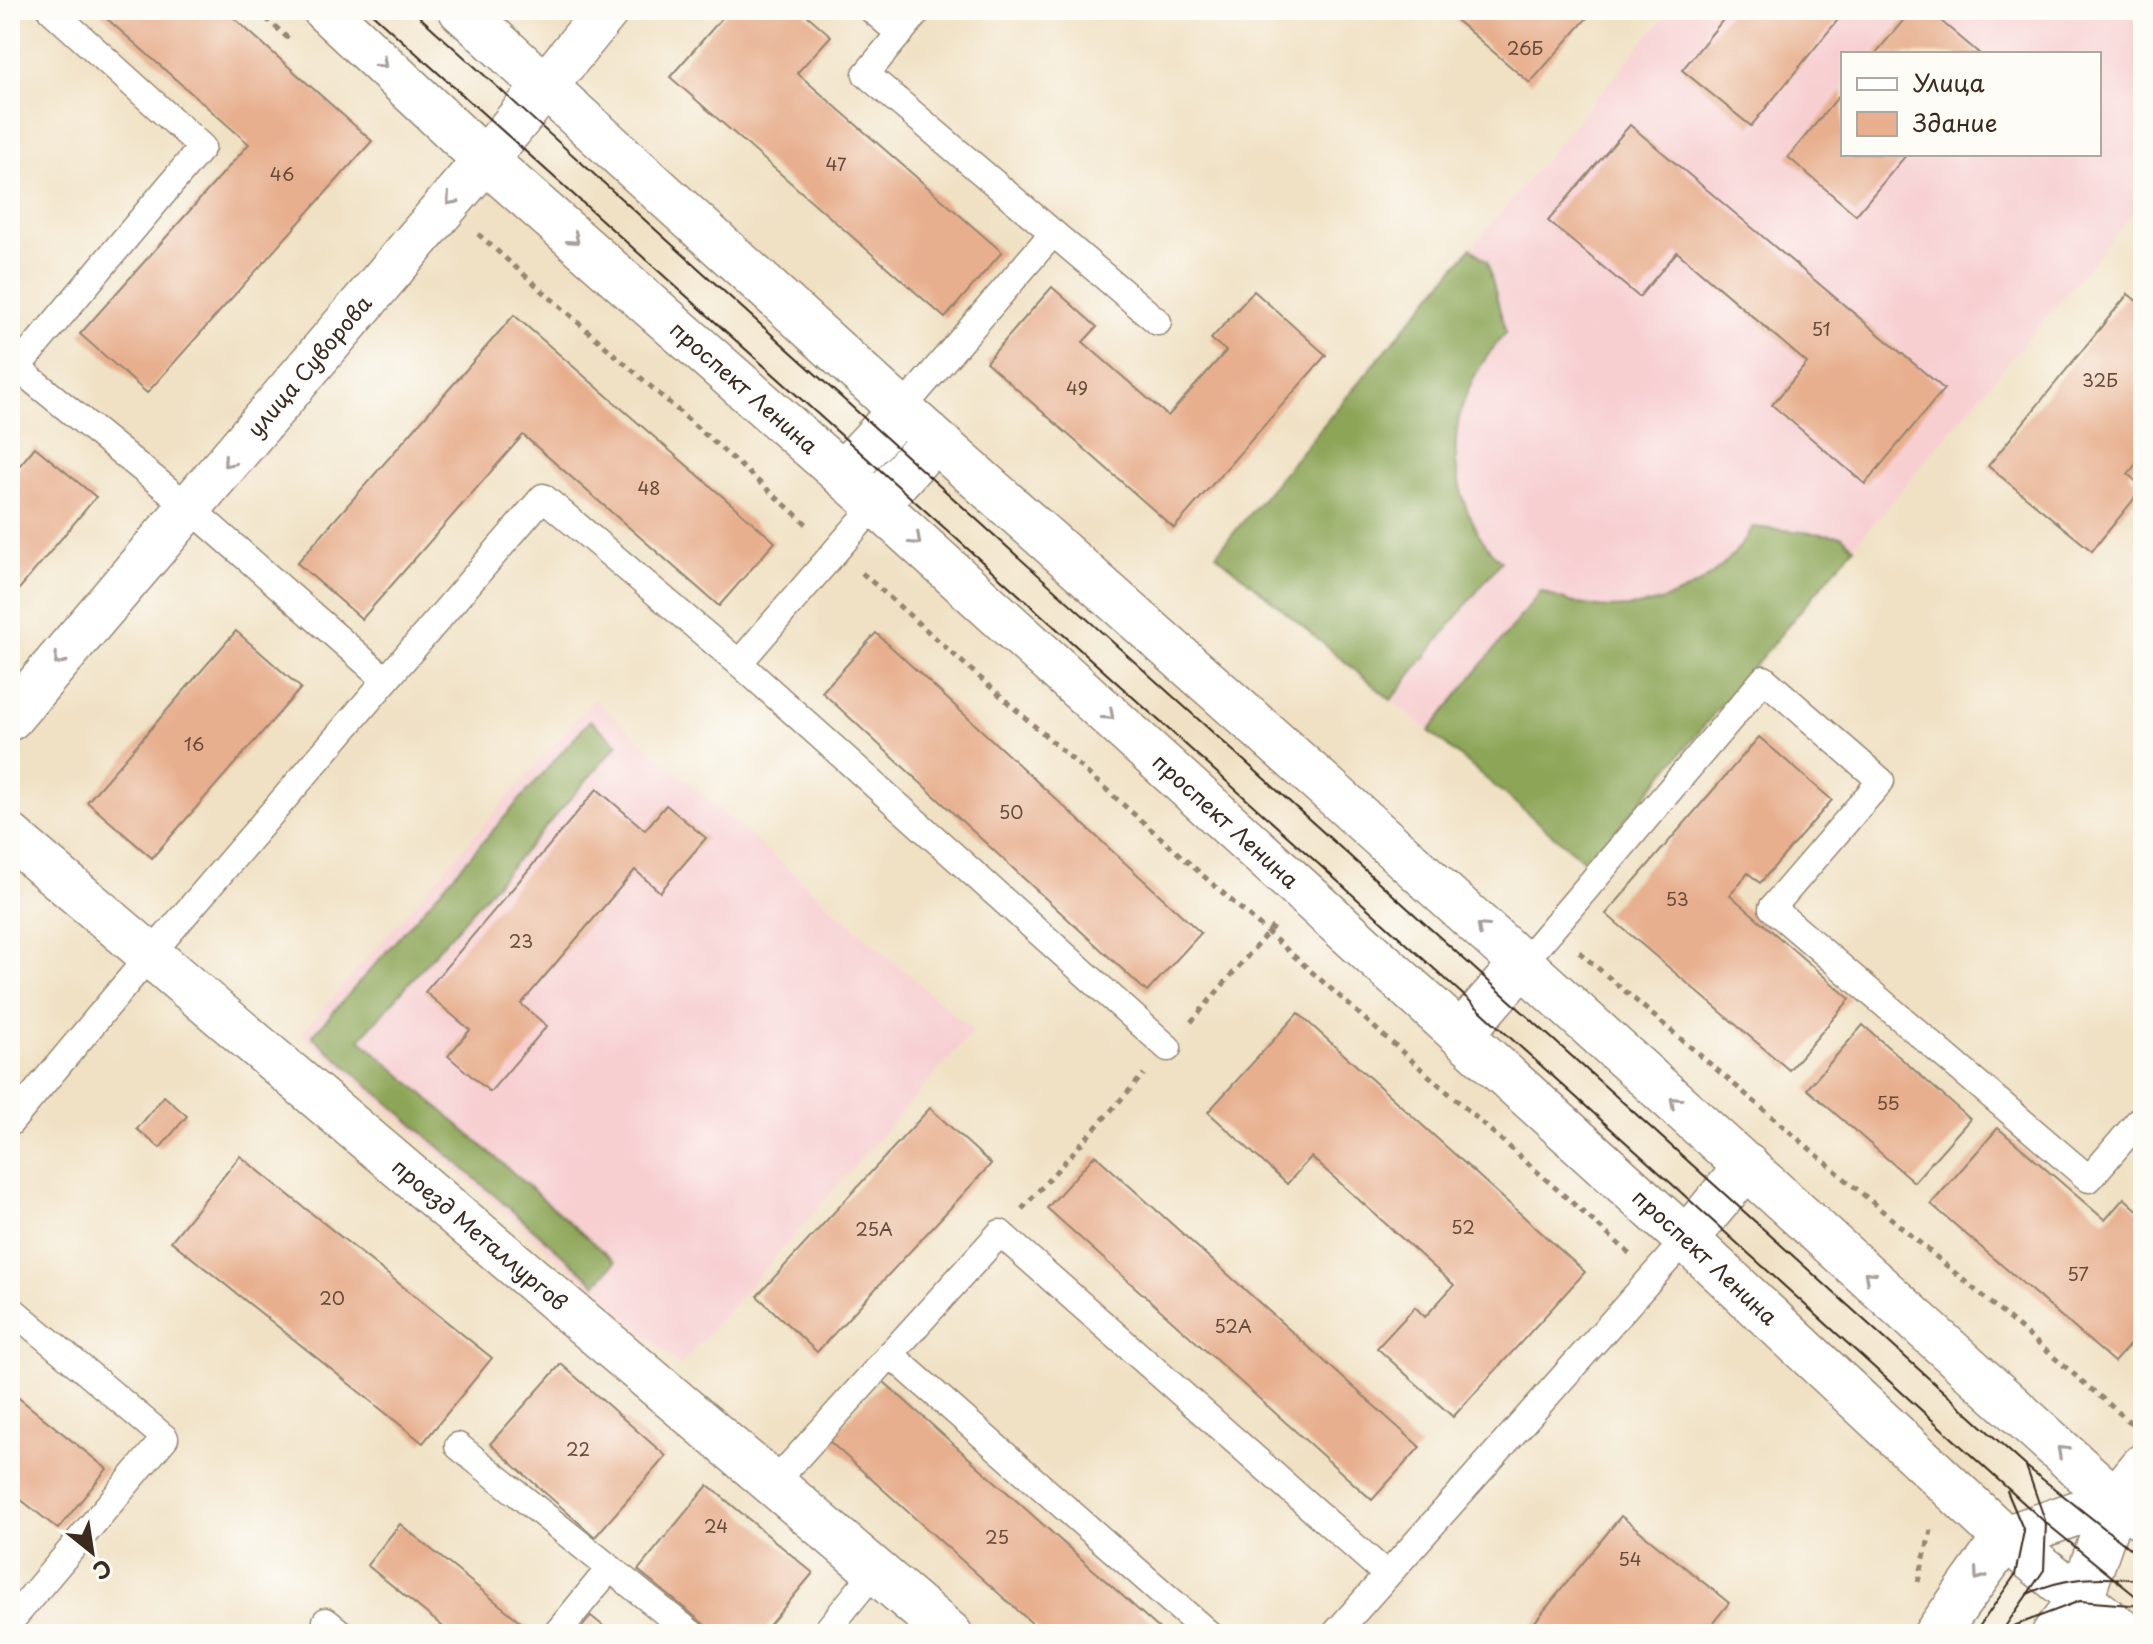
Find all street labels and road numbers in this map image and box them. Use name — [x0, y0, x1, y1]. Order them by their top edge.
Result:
street label: улица Суворова — [238, 287, 379, 444]
street label: проспект Ленина — [664, 312, 826, 461]
street label: проспект Ленина — [1146, 745, 1307, 895]
street label: проезд Металлургов — [386, 1149, 575, 1318]
street label: проспект Ленина — [1626, 1180, 1786, 1332]

